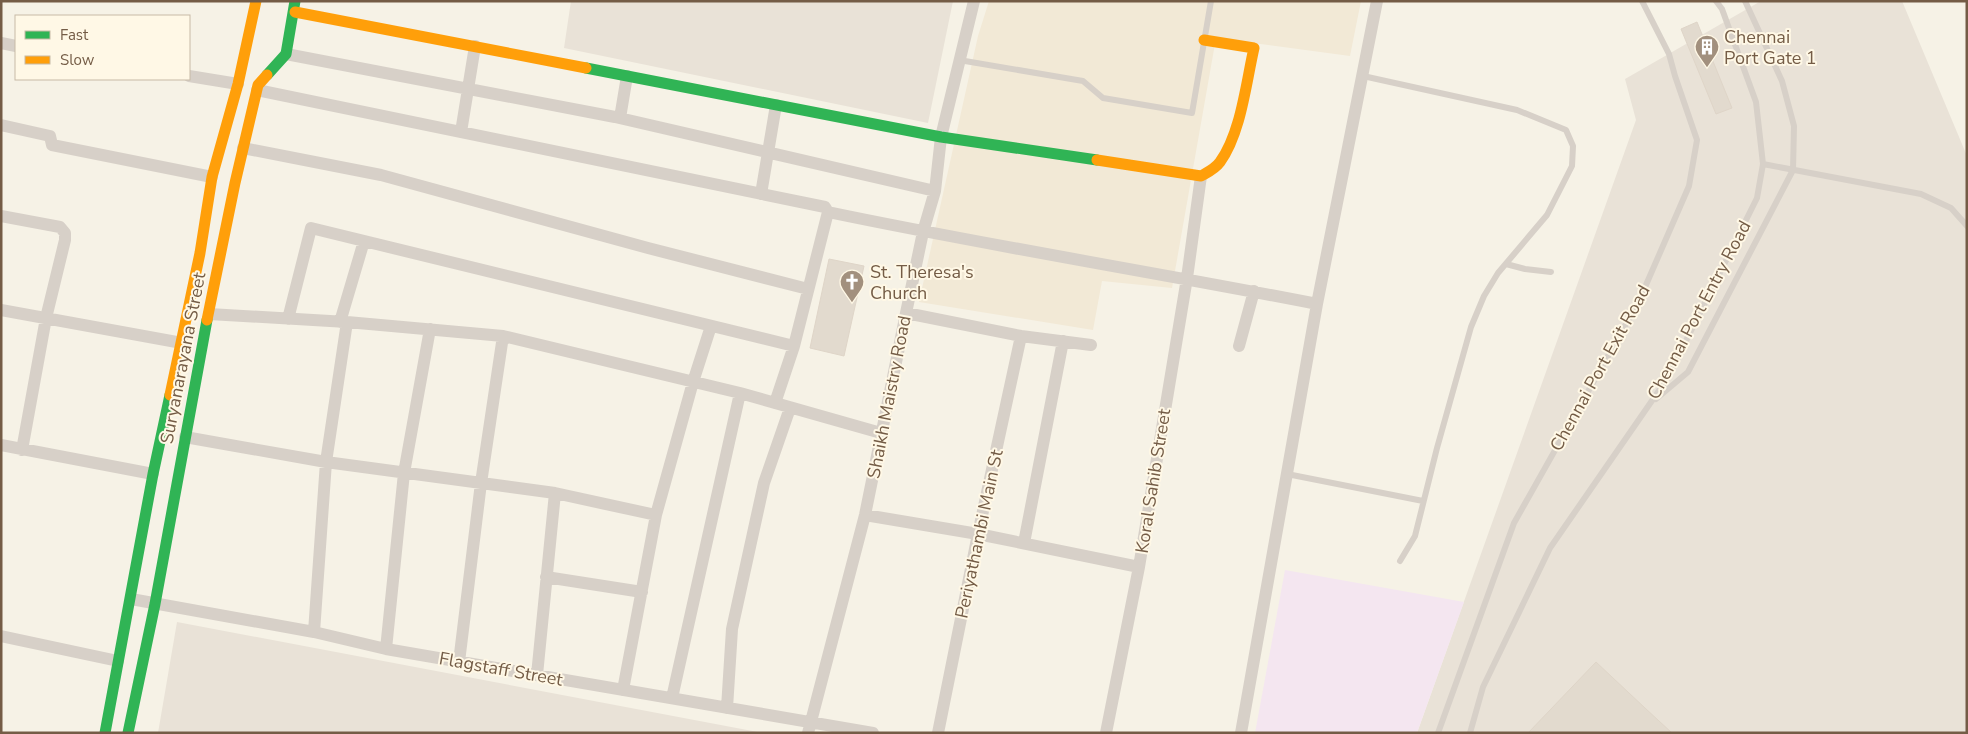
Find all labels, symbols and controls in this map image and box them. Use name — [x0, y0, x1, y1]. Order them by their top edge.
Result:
legend — [15, 15, 190, 80]
text: Fast — [60, 25, 89, 45]
place label: Chennai Port Gate 1 — [1724, 25, 1817, 70]
building icon: Chennai Port Gate 1 — [1694, 34, 1720, 68]
text: Slow — [60, 50, 95, 70]
street label: Chennai Port Entry Road — [1642, 216, 1756, 404]
place label: St. Theresa's Church — [870, 260, 974, 305]
street label: Suryanarayana Street — [155, 269, 212, 446]
church icon: St. Theresa's Church — [839, 269, 865, 303]
street label: Chennai Port Exit Road — [1544, 281, 1656, 455]
street label: Shaikh Maistry Road — [861, 313, 917, 481]
street label: Koral Sahib Street — [1130, 406, 1176, 555]
street label: Periyathambi Main St — [949, 447, 1009, 621]
street label: Flagstaff Street — [437, 646, 565, 692]

